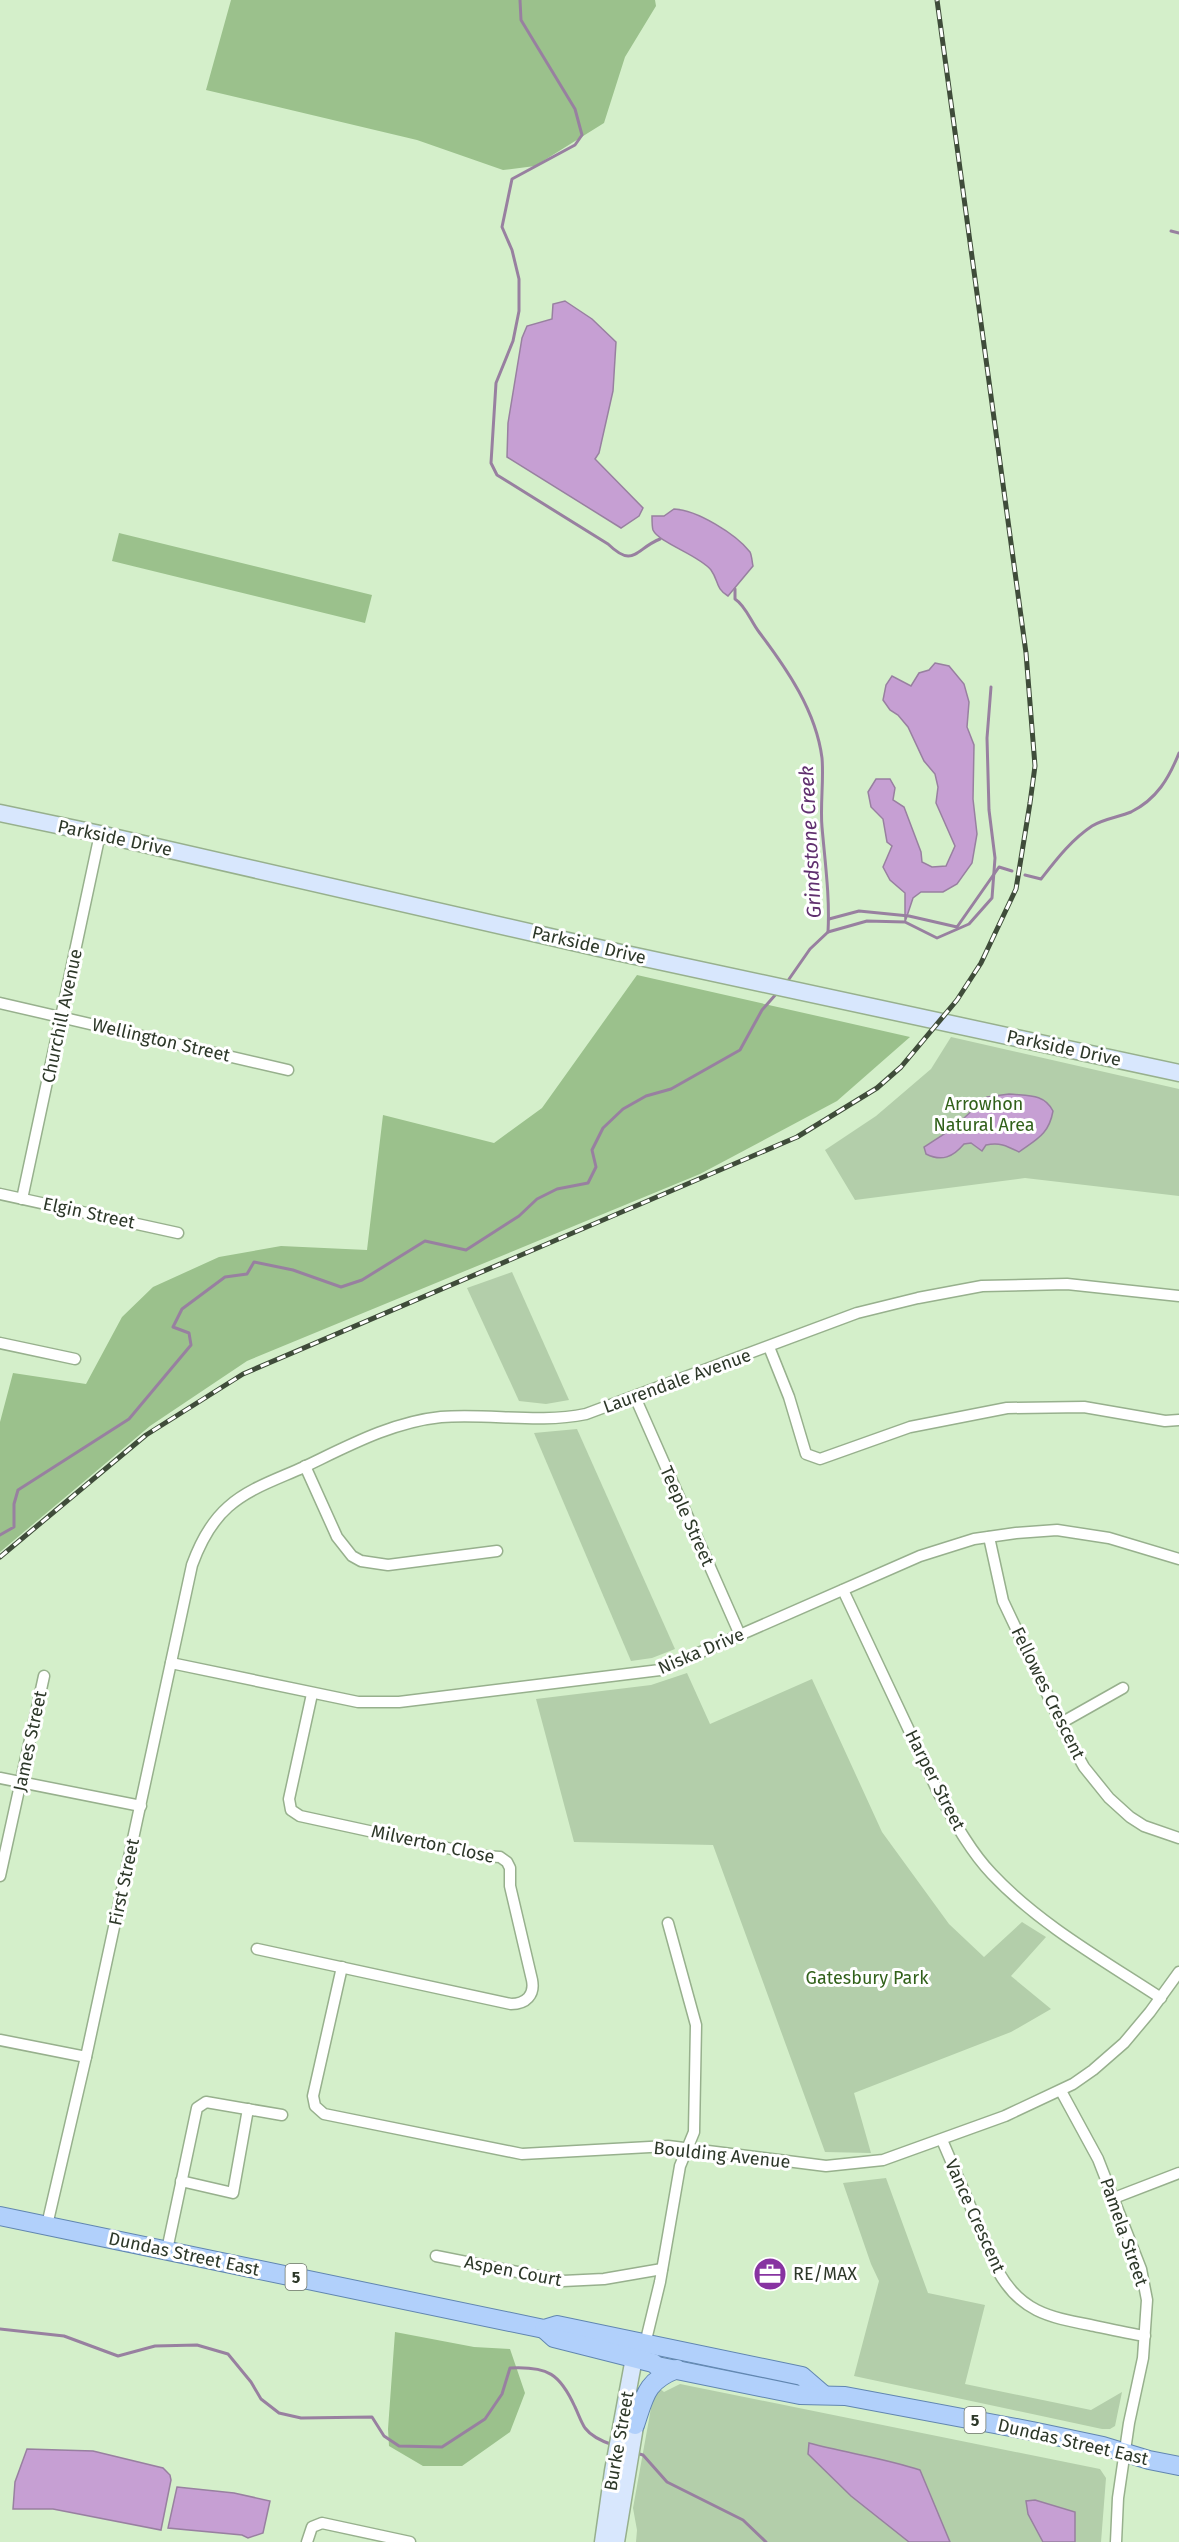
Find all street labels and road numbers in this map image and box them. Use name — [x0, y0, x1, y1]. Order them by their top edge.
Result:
street label: Parkside Drive — [56, 815, 174, 861]
street label: Parkside Drive — [530, 921, 648, 969]
street label: Churchill Avenue — [37, 947, 87, 1085]
street label: Wellington Street — [90, 1013, 233, 1067]
street label: Parkside Drive — [1005, 1025, 1123, 1071]
street label: Elgin Street — [41, 1193, 137, 1234]
street label: Laurendale Avenue — [600, 1344, 754, 1418]
street label: Teeple Street — [655, 1463, 719, 1570]
street label: Niska Drive — [655, 1623, 747, 1679]
street label: Fellowes Crescent — [1006, 1623, 1090, 1763]
street label: James Street — [9, 1688, 52, 1793]
street label: Harper Street — [900, 1726, 970, 1834]
street label: Milverton Close — [369, 1820, 497, 1868]
street label: First Street — [104, 1836, 144, 1928]
street label: Boulding Avenue — [653, 2137, 791, 2173]
street label: Vance Crescent — [940, 2156, 1010, 2277]
street label: Pamela Street — [1095, 2175, 1153, 2290]
street label: Dundas Street East — [107, 2227, 262, 2281]
street label: Aspen Court — [462, 2251, 564, 2291]
road number: 5 — [286, 2264, 306, 2290]
street label: Burke Street — [599, 2389, 639, 2493]
road number: 5 — [964, 2407, 986, 2433]
street label: Dundas Street East — [996, 2414, 1151, 2470]

